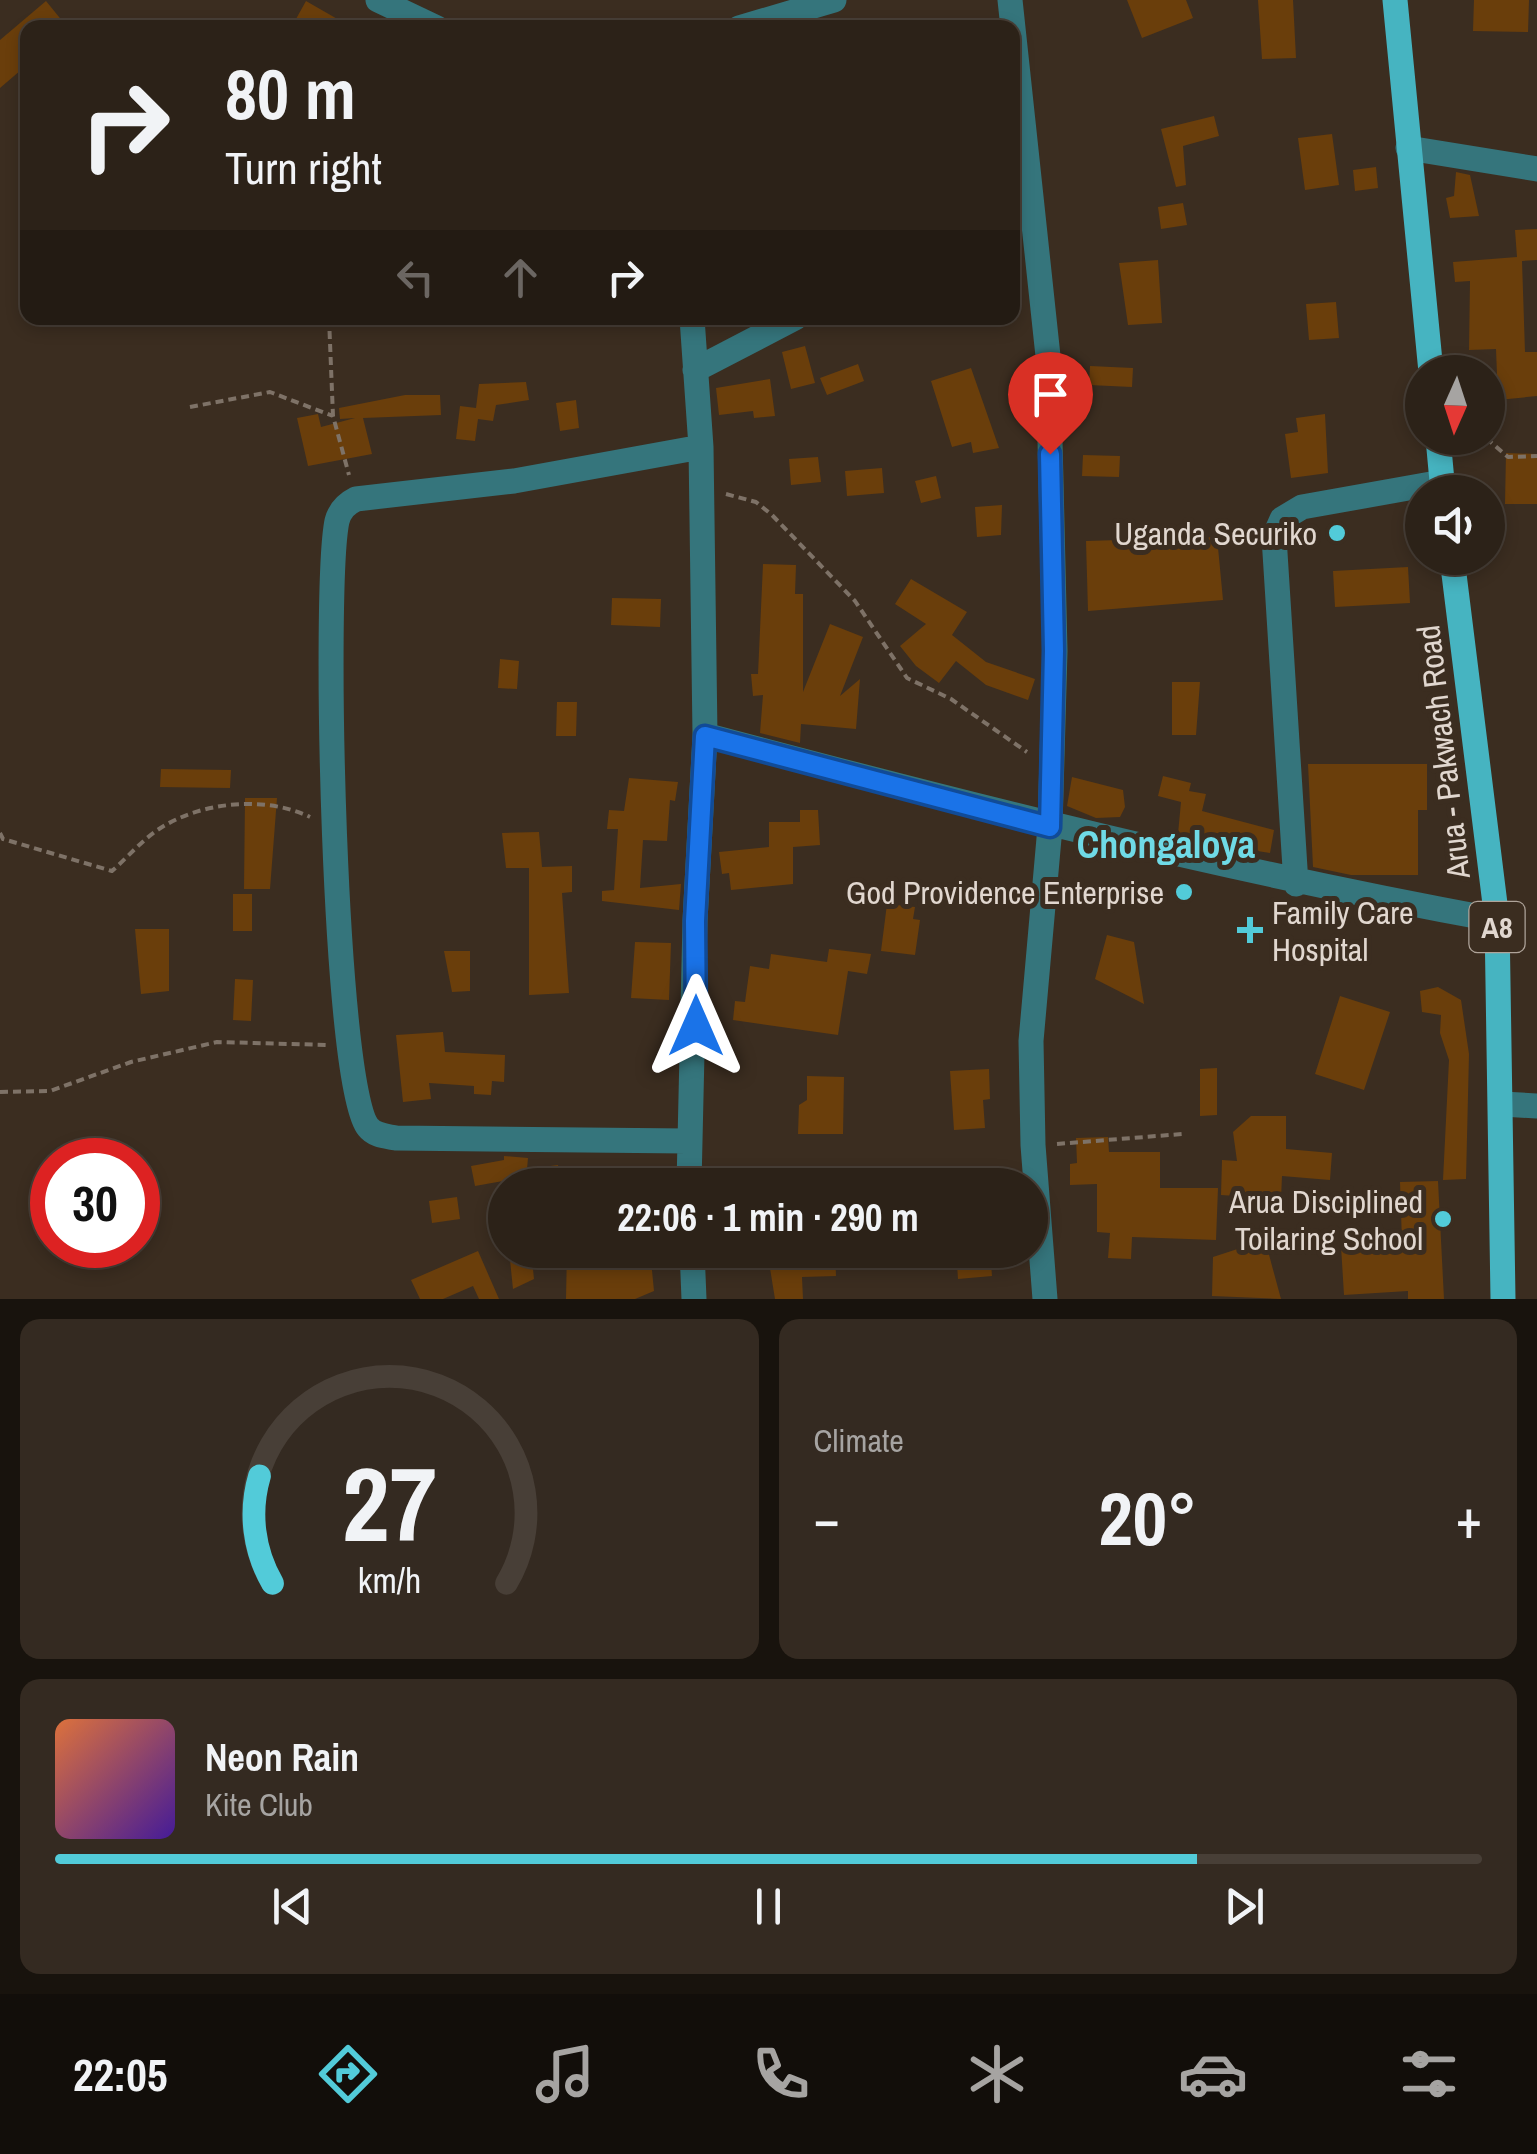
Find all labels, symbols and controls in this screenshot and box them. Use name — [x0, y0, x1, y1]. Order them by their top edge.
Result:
text: 80 m — [225, 47, 356, 141]
icon: right — [60, 60, 190, 190]
text: Turn right — [225, 137, 382, 198]
icon: left — [388, 250, 443, 305]
icon: ahead — [493, 250, 548, 305]
icon: right — [598, 250, 653, 305]
pin — [1008, 352, 1093, 455]
north arrow — [1405, 355, 1505, 455]
map controls — [1405, 355, 1505, 575]
icon: arrive — [1023, 367, 1078, 422]
button: sound — [1405, 475, 1505, 575]
place label: Uganda Securiko — [1114, 512, 1317, 555]
marker: Uganda Securiko — [1326, 522, 1348, 544]
street label: Arua - Pakwach Road — [1406, 623, 1480, 882]
district label: Chongaloya — [1077, 819, 1256, 870]
place label: God Providence Enterprise — [846, 871, 1164, 914]
marker: God Providence Enterprise — [1173, 881, 1195, 903]
place label: Family Care Hospital — [1272, 891, 1414, 971]
road number: A8 — [1470, 902, 1524, 952]
marker: Family Care Hospital — [1237, 917, 1263, 943]
position arrow — [644, 974, 748, 1078]
speed limit sign: 30 — [30, 1138, 160, 1268]
place label: Arua Disciplined Toilaring School — [1228, 1180, 1423, 1260]
text: 22:06 · 1 min · 290 m — [617, 1192, 919, 1243]
marker: Arua Disciplined Toilaring School — [1432, 1208, 1454, 1230]
text: Climate — [814, 1419, 904, 1462]
text: 27 — [342, 1433, 437, 1573]
text: 20° — [1099, 1467, 1197, 1568]
text: − — [814, 1481, 840, 1555]
text: + — [1456, 1481, 1482, 1555]
text: km/h — [357, 1556, 421, 1604]
text: Neon Rain — [205, 1732, 359, 1783]
text: Kite Club — [205, 1783, 313, 1826]
icon: previous — [265, 1879, 320, 1934]
icon: pause — [741, 1879, 796, 1934]
icon: next — [1217, 1879, 1272, 1934]
icon: directions — [313, 2039, 383, 2109]
icon: music — [530, 2039, 600, 2109]
icon: phone — [746, 2039, 816, 2109]
icon: climate — [962, 2039, 1032, 2109]
icon: car — [1178, 2039, 1248, 2109]
icon: filters — [1394, 2039, 1464, 2109]
text: 22:05 — [73, 2044, 167, 2105]

